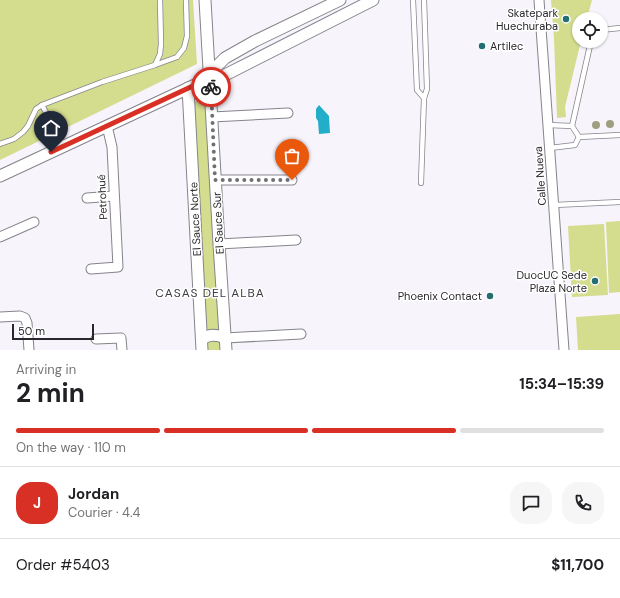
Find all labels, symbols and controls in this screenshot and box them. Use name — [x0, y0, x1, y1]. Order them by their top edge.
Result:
place label: Skatepark Huechuraba — [496, 6, 558, 33]
map controls — [572, 12, 608, 48]
button: locate — [572, 12, 608, 48]
marker: Skatepark Huechuraba — [561, 14, 571, 24]
place label: Artilec — [490, 39, 523, 53]
marker: Artilec — [477, 41, 487, 51]
courier — [191, 67, 231, 107]
icon: bike — [200, 76, 222, 98]
pin — [34, 111, 68, 152]
icon: home — [40, 117, 62, 139]
pin — [275, 139, 309, 180]
icon: bag — [281, 145, 303, 167]
street label: Calle Nueva — [531, 146, 549, 206]
street label: Petrohué — [94, 174, 110, 220]
street label: El Sauce Norte — [186, 182, 204, 256]
street label: El Sauce Sur — [209, 191, 227, 255]
place label: DuocUC Sede Plaza Norte — [517, 268, 587, 295]
marker: DuocUC Sede Plaza Norte — [590, 276, 600, 286]
district label: CASAS DEL ALBA — [155, 285, 265, 301]
place label: Phoenix Contact — [398, 289, 482, 303]
marker: Phoenix Contact — [485, 291, 495, 301]
scale bar — [12, 322, 94, 341]
text: 50 m — [18, 324, 45, 338]
text: Arriving in — [16, 361, 76, 378]
text: 15:34–15:39 — [519, 374, 604, 394]
text: 2 min — [16, 376, 85, 410]
text: On the way · 110 m — [16, 439, 126, 456]
button: chat — [510, 482, 552, 524]
button: phone — [562, 482, 604, 524]
text: Jordan — [68, 484, 119, 504]
text: J — [33, 493, 41, 513]
text: Courier · 4.4 — [68, 504, 140, 521]
text: Order #5403 — [16, 555, 110, 575]
text: $11,700 — [551, 555, 604, 575]

